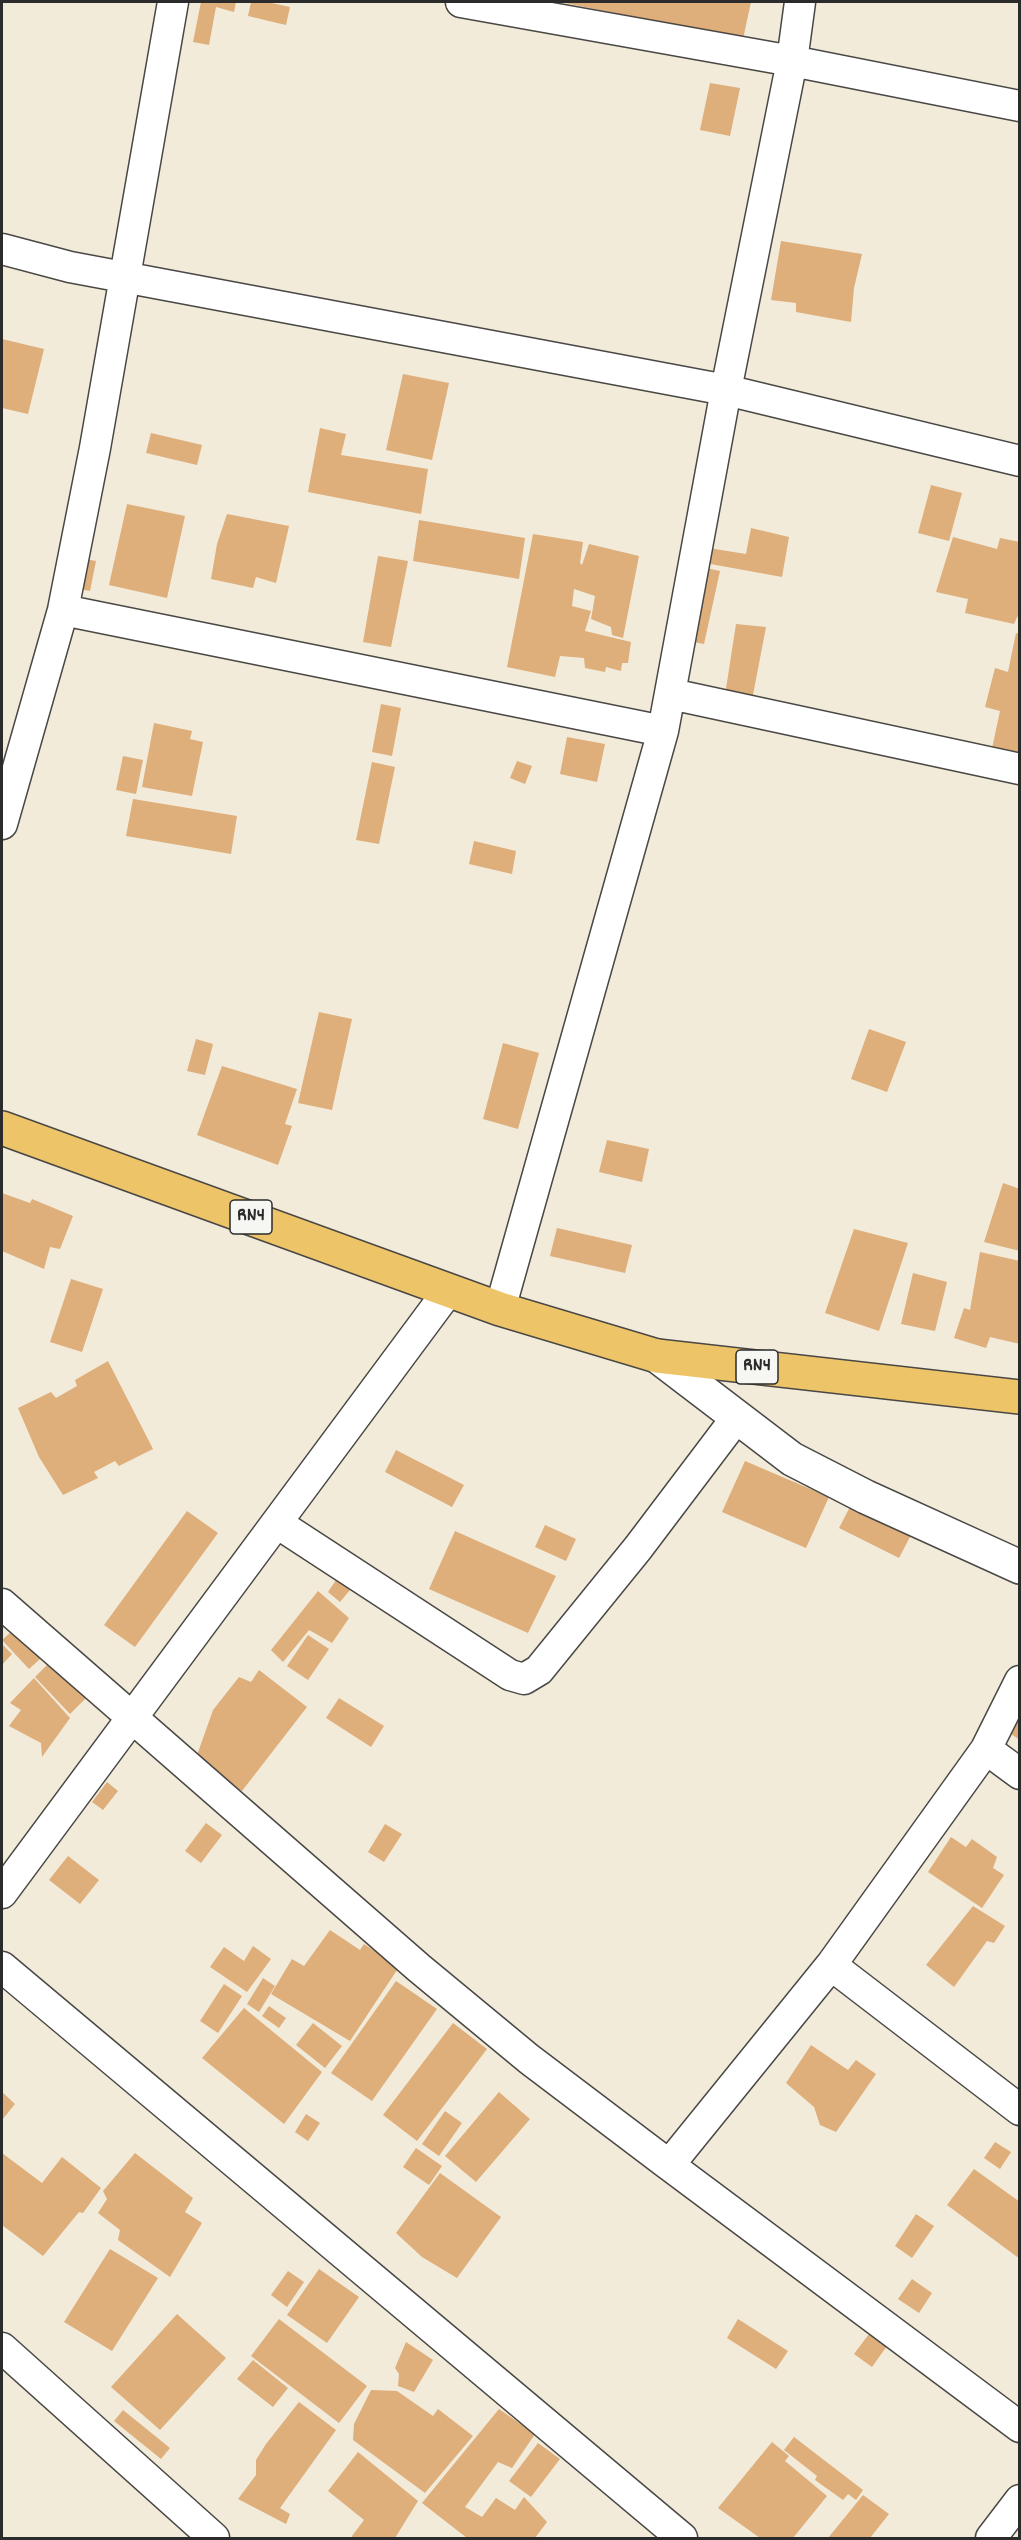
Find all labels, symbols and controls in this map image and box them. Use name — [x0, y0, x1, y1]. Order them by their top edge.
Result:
road number: RN4 — [230, 1200, 272, 1234]
road number: RN4 — [736, 1350, 778, 1384]

